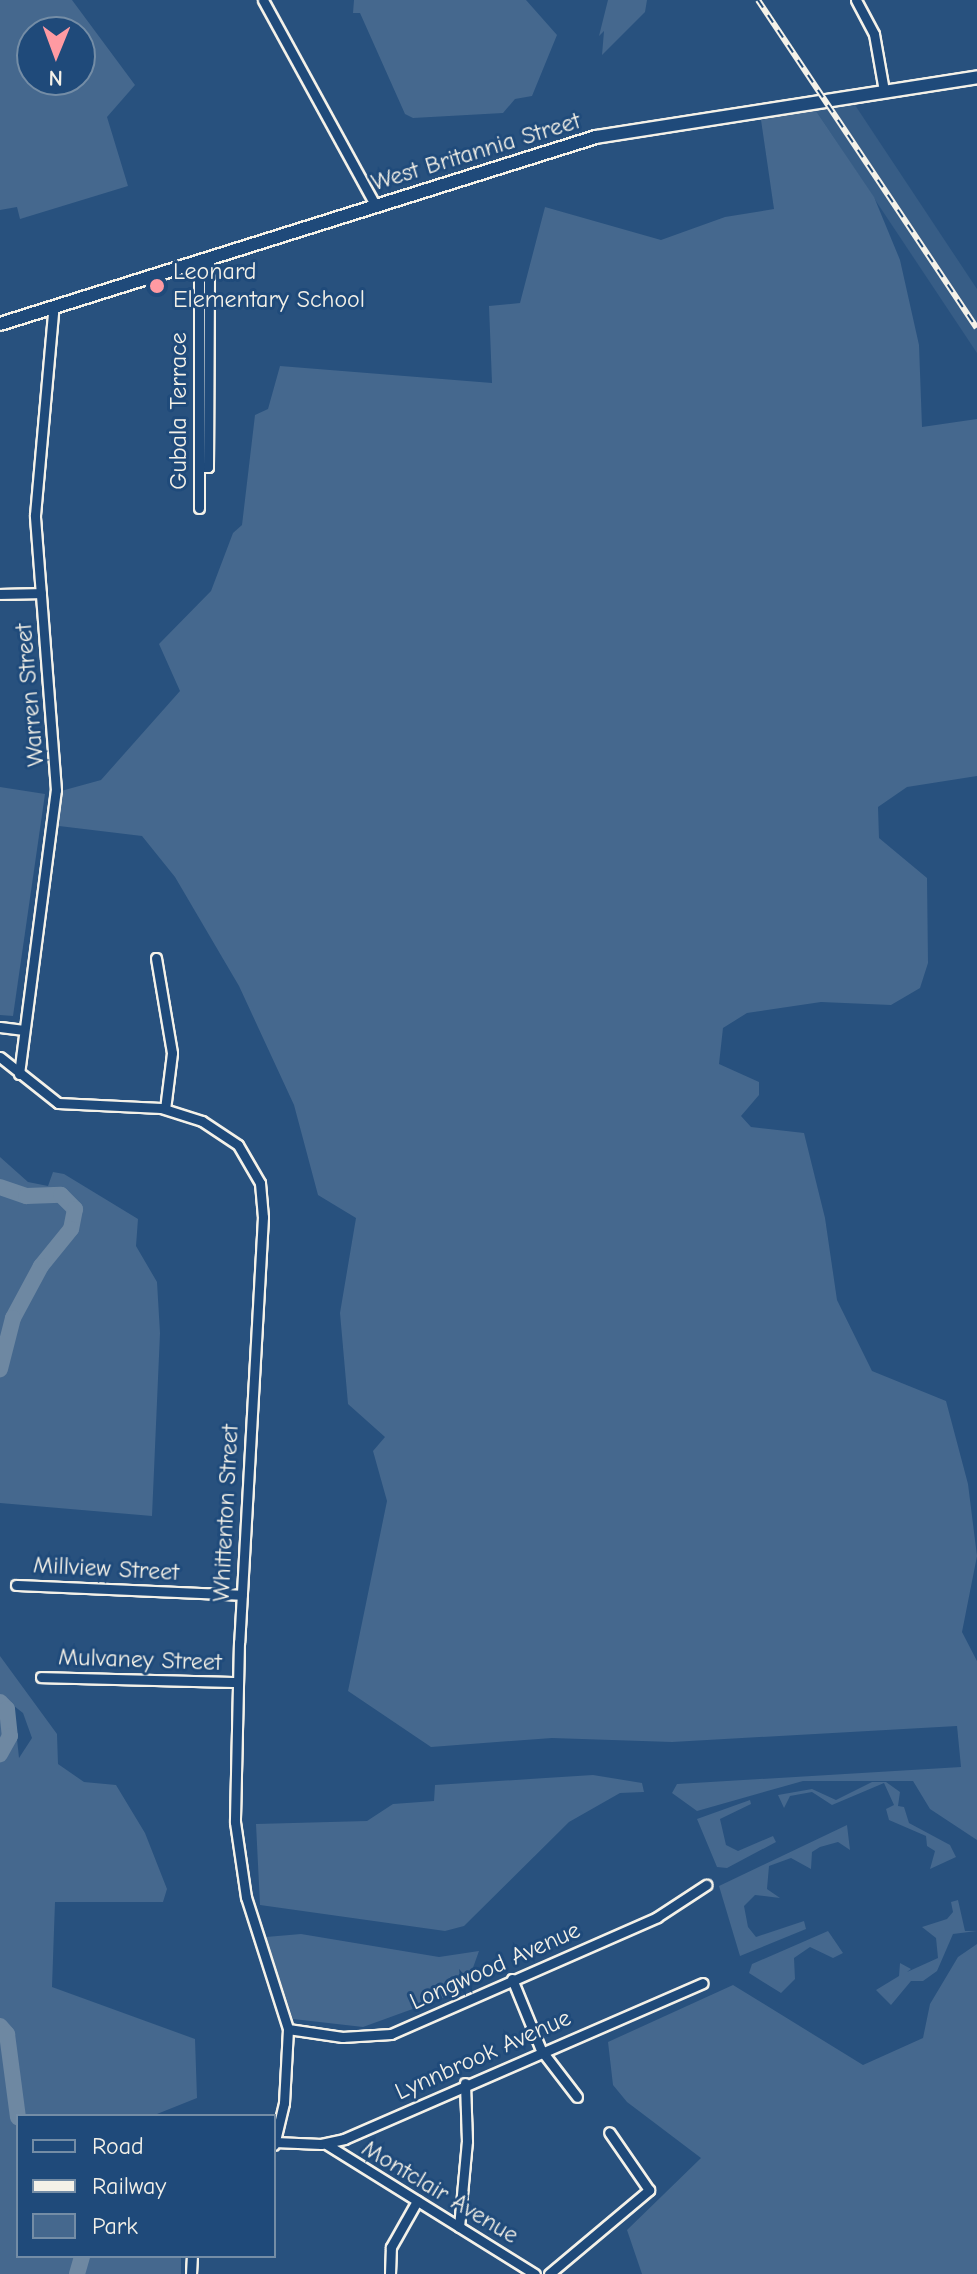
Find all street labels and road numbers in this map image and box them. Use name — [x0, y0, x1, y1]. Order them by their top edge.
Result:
street label: West Britannia Street — [368, 107, 584, 197]
street label: Gubala Terrace — [165, 332, 193, 490]
street label: Warren Street — [9, 622, 51, 768]
street label: Whittenton Street — [207, 1424, 245, 1602]
street label: Millview Street — [32, 1551, 180, 1587]
street label: Mulvaney Street — [58, 1643, 222, 1677]
street label: Longwood Avenue — [405, 1916, 585, 2016]
street label: Lynnbrook Avenue — [391, 2003, 575, 2107]
street label: Montclair Avenue — [356, 2134, 524, 2250]

